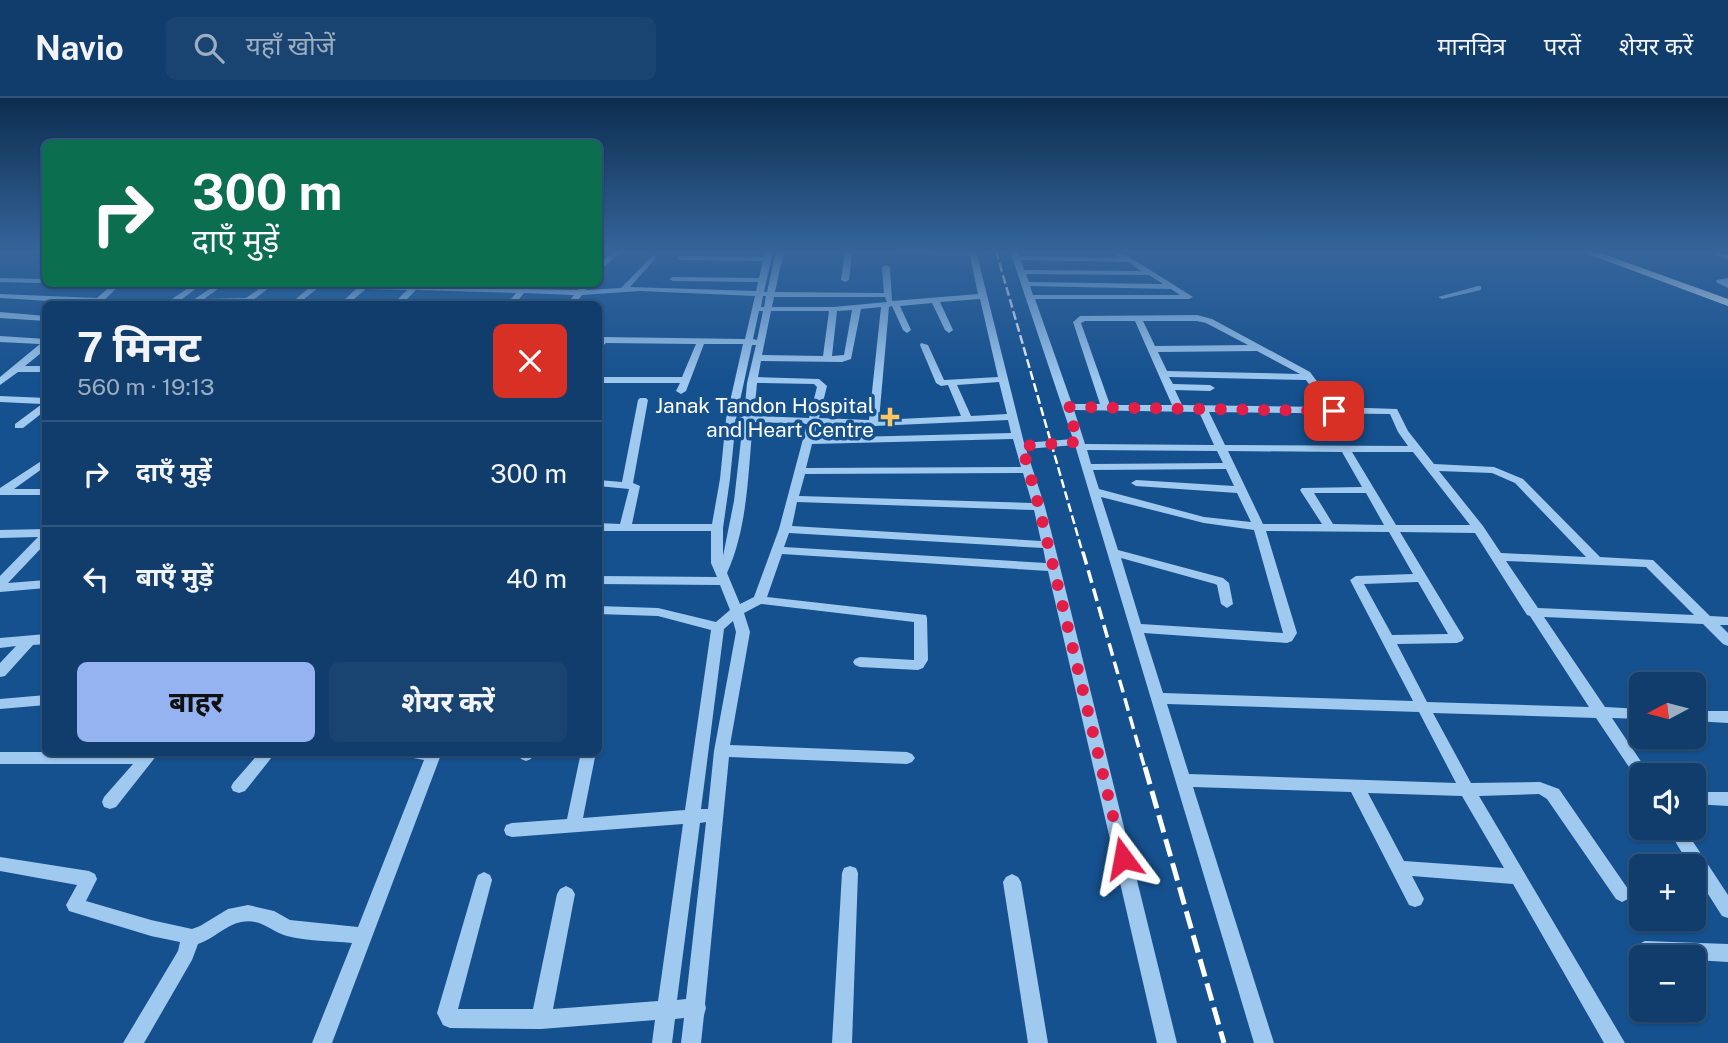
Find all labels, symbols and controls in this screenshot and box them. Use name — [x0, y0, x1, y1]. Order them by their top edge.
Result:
search box — [166, 17, 656, 80]
text: Navio — [35, 29, 124, 67]
icon: search — [190, 29, 228, 67]
text: यहाँ खोजें — [246, 30, 335, 61]
text: मानचित्र — [1437, 32, 1506, 60]
text: परतें — [1544, 32, 1581, 60]
text: शेयर करें — [1619, 32, 1693, 60]
text: 300 m — [192, 163, 342, 221]
icon: right — [77, 168, 168, 259]
text: दाएँ मुड़ें — [192, 222, 279, 259]
text: 7 मिनट — [77, 322, 201, 371]
button: close — [493, 324, 567, 398]
text: 560 m · 19:13 — [77, 373, 215, 400]
pin — [1304, 381, 1364, 441]
icon: arrive — [1315, 392, 1353, 430]
place label: Janak Tandon Hospital and Heart Centre — [655, 393, 874, 442]
marker: Janak Tandon Hospital and Heart Centre — [880, 407, 900, 427]
icon: right — [77, 455, 115, 493]
text: दाएँ मुड़ें — [136, 456, 212, 487]
text: 300 m — [490, 458, 567, 489]
icon: left — [77, 560, 115, 598]
text: बाएँ मुड़ें — [136, 561, 213, 592]
text: 40 m — [506, 563, 567, 594]
button: बाहर — [77, 662, 315, 742]
button: शेयर करें — [329, 662, 567, 742]
north arrow — [1629, 672, 1706, 749]
map controls — [1629, 672, 1706, 1022]
button: sound — [1629, 763, 1706, 840]
position arrow — [1086, 821, 1160, 895]
button: + — [1629, 854, 1706, 931]
button: − — [1629, 945, 1706, 1022]

